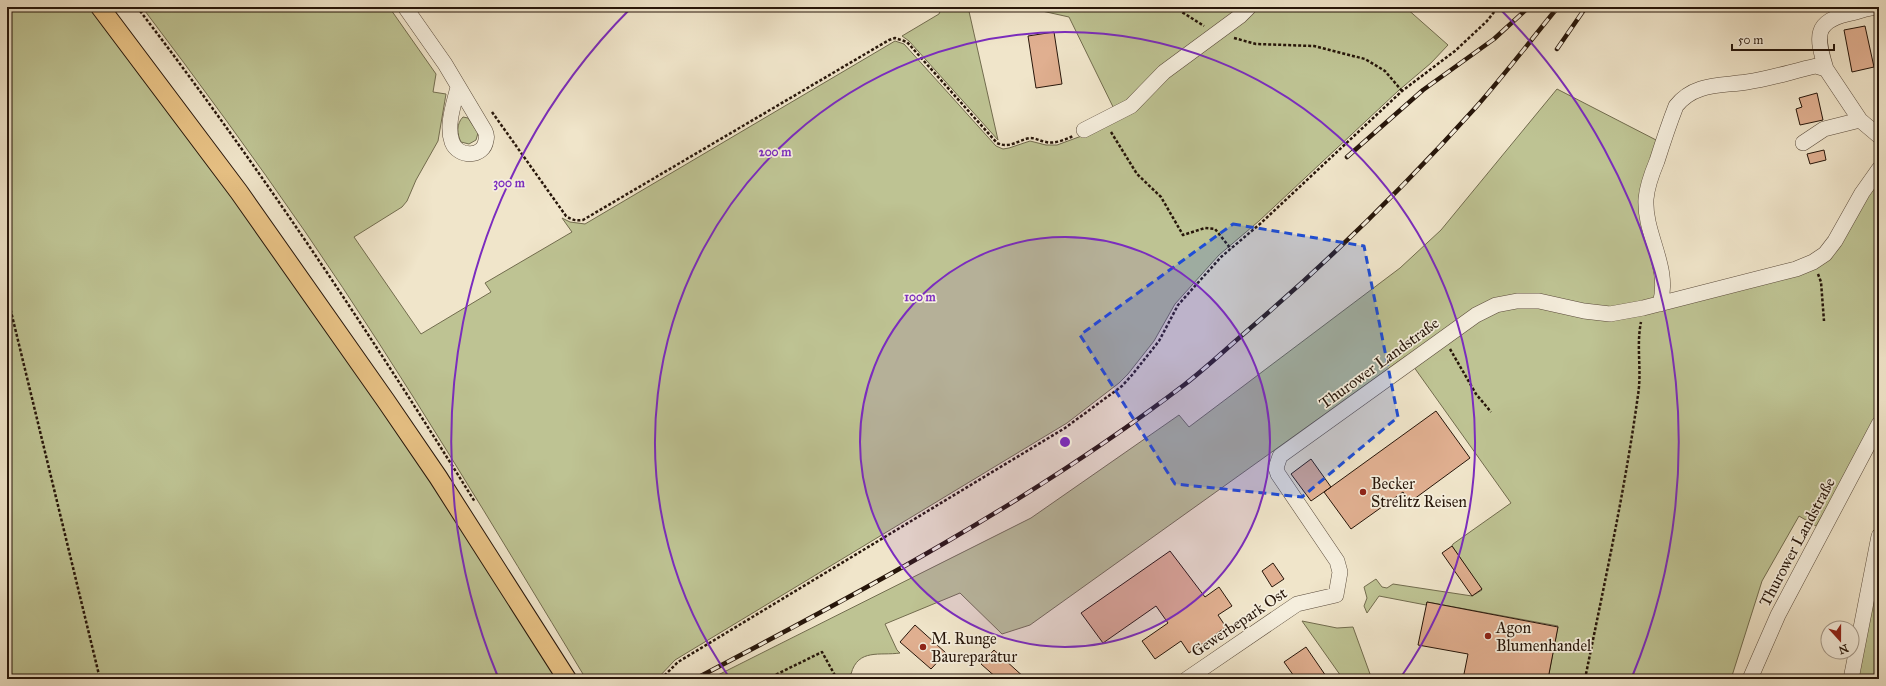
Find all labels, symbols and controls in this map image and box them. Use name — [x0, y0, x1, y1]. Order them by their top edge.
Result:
scale bar — [1732, 26, 1834, 52]
text: 50 m — [1738, 33, 1763, 47]
text: 200 m — [759, 145, 792, 159]
text: 300 m — [493, 176, 526, 191]
text: 100 m — [904, 290, 937, 304]
street label: Thurower Landstraße — [1315, 313, 1443, 413]
centre of rings — [1058, 435, 1072, 449]
place label: Becker Strelitz Reisen — [1371, 474, 1467, 511]
street label: Thurower Landstraße — [1755, 474, 1839, 610]
marker: Becker Strelitz Reisen — [1358, 487, 1368, 497]
street label: Gewerbepark Ost — [1188, 583, 1291, 661]
place label: Agon Blumenhandel — [1495, 618, 1592, 655]
north arrow — [1820, 620, 1860, 660]
place label: M. Runge Baureparatur — [931, 629, 1017, 666]
marker: Agon Blumenhandel — [1483, 631, 1493, 641]
text: N — [1836, 641, 1850, 657]
marker: M. Runge Baureparatur — [918, 642, 928, 652]

